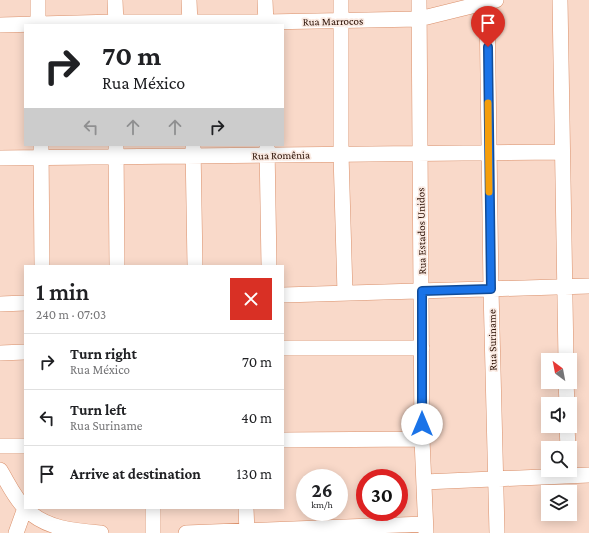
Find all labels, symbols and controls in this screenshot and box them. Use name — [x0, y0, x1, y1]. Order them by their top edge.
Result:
pin — [471, 6, 505, 47]
icon: arrive — [477, 12, 499, 34]
street label: Rua Marrocos — [303, 14, 363, 28]
icon: right — [36, 40, 88, 92]
text: 70 m — [102, 40, 161, 71]
text: Rua México — [102, 73, 185, 93]
icon: left — [80, 116, 102, 138]
icon: ahead — [122, 116, 144, 138]
icon: ahead — [164, 116, 186, 138]
icon: right — [206, 116, 228, 138]
street label: Rua Romênia — [252, 148, 310, 162]
street label: Rua Estados Unidos — [414, 187, 428, 275]
text: 1 min — [36, 278, 89, 305]
button: close — [230, 278, 272, 320]
text: 240 m · 07:03 — [36, 307, 106, 322]
street label: Rua Suriname — [485, 309, 499, 371]
text: Turn right — [70, 346, 137, 362]
icon: right — [36, 351, 58, 373]
north arrow — [541, 353, 577, 389]
map controls — [541, 353, 577, 521]
text: 70 m — [242, 354, 272, 370]
text: Rua México — [70, 362, 130, 377]
button: sound — [541, 397, 577, 433]
text: Turn left — [70, 402, 126, 418]
position arrow — [401, 403, 443, 445]
icon: left — [36, 407, 58, 429]
text: 40 m — [241, 410, 272, 426]
text: Rua Suriname — [70, 418, 143, 433]
button: search — [541, 441, 577, 477]
icon: arrive — [36, 463, 58, 485]
text: Arrive at destination — [70, 466, 201, 482]
text: 130 m — [237, 466, 272, 482]
speed limit sign: 30 — [356, 469, 408, 521]
text: 26 — [311, 479, 333, 501]
button: layers — [541, 485, 577, 521]
text: km/h — [311, 499, 333, 510]

